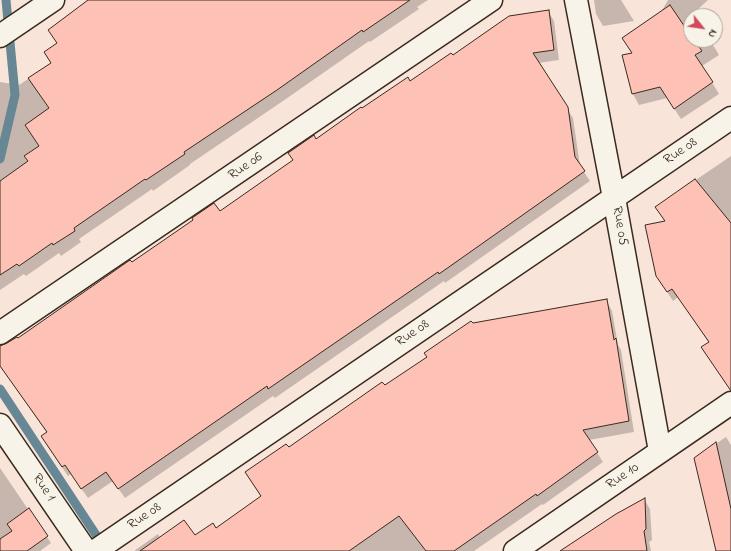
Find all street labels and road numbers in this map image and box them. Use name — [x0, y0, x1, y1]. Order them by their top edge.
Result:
street label: Rue 08 — [661, 135, 701, 169]
street label: Rue 06 — [226, 149, 266, 185]
street label: Rue 05 — [607, 205, 631, 247]
street label: Rue 08 — [393, 317, 433, 351]
street label: Rue 10 — [603, 460, 643, 494]
street label: Rue 1 — [28, 471, 58, 505]
street label: Rue 08 — [125, 500, 165, 534]

